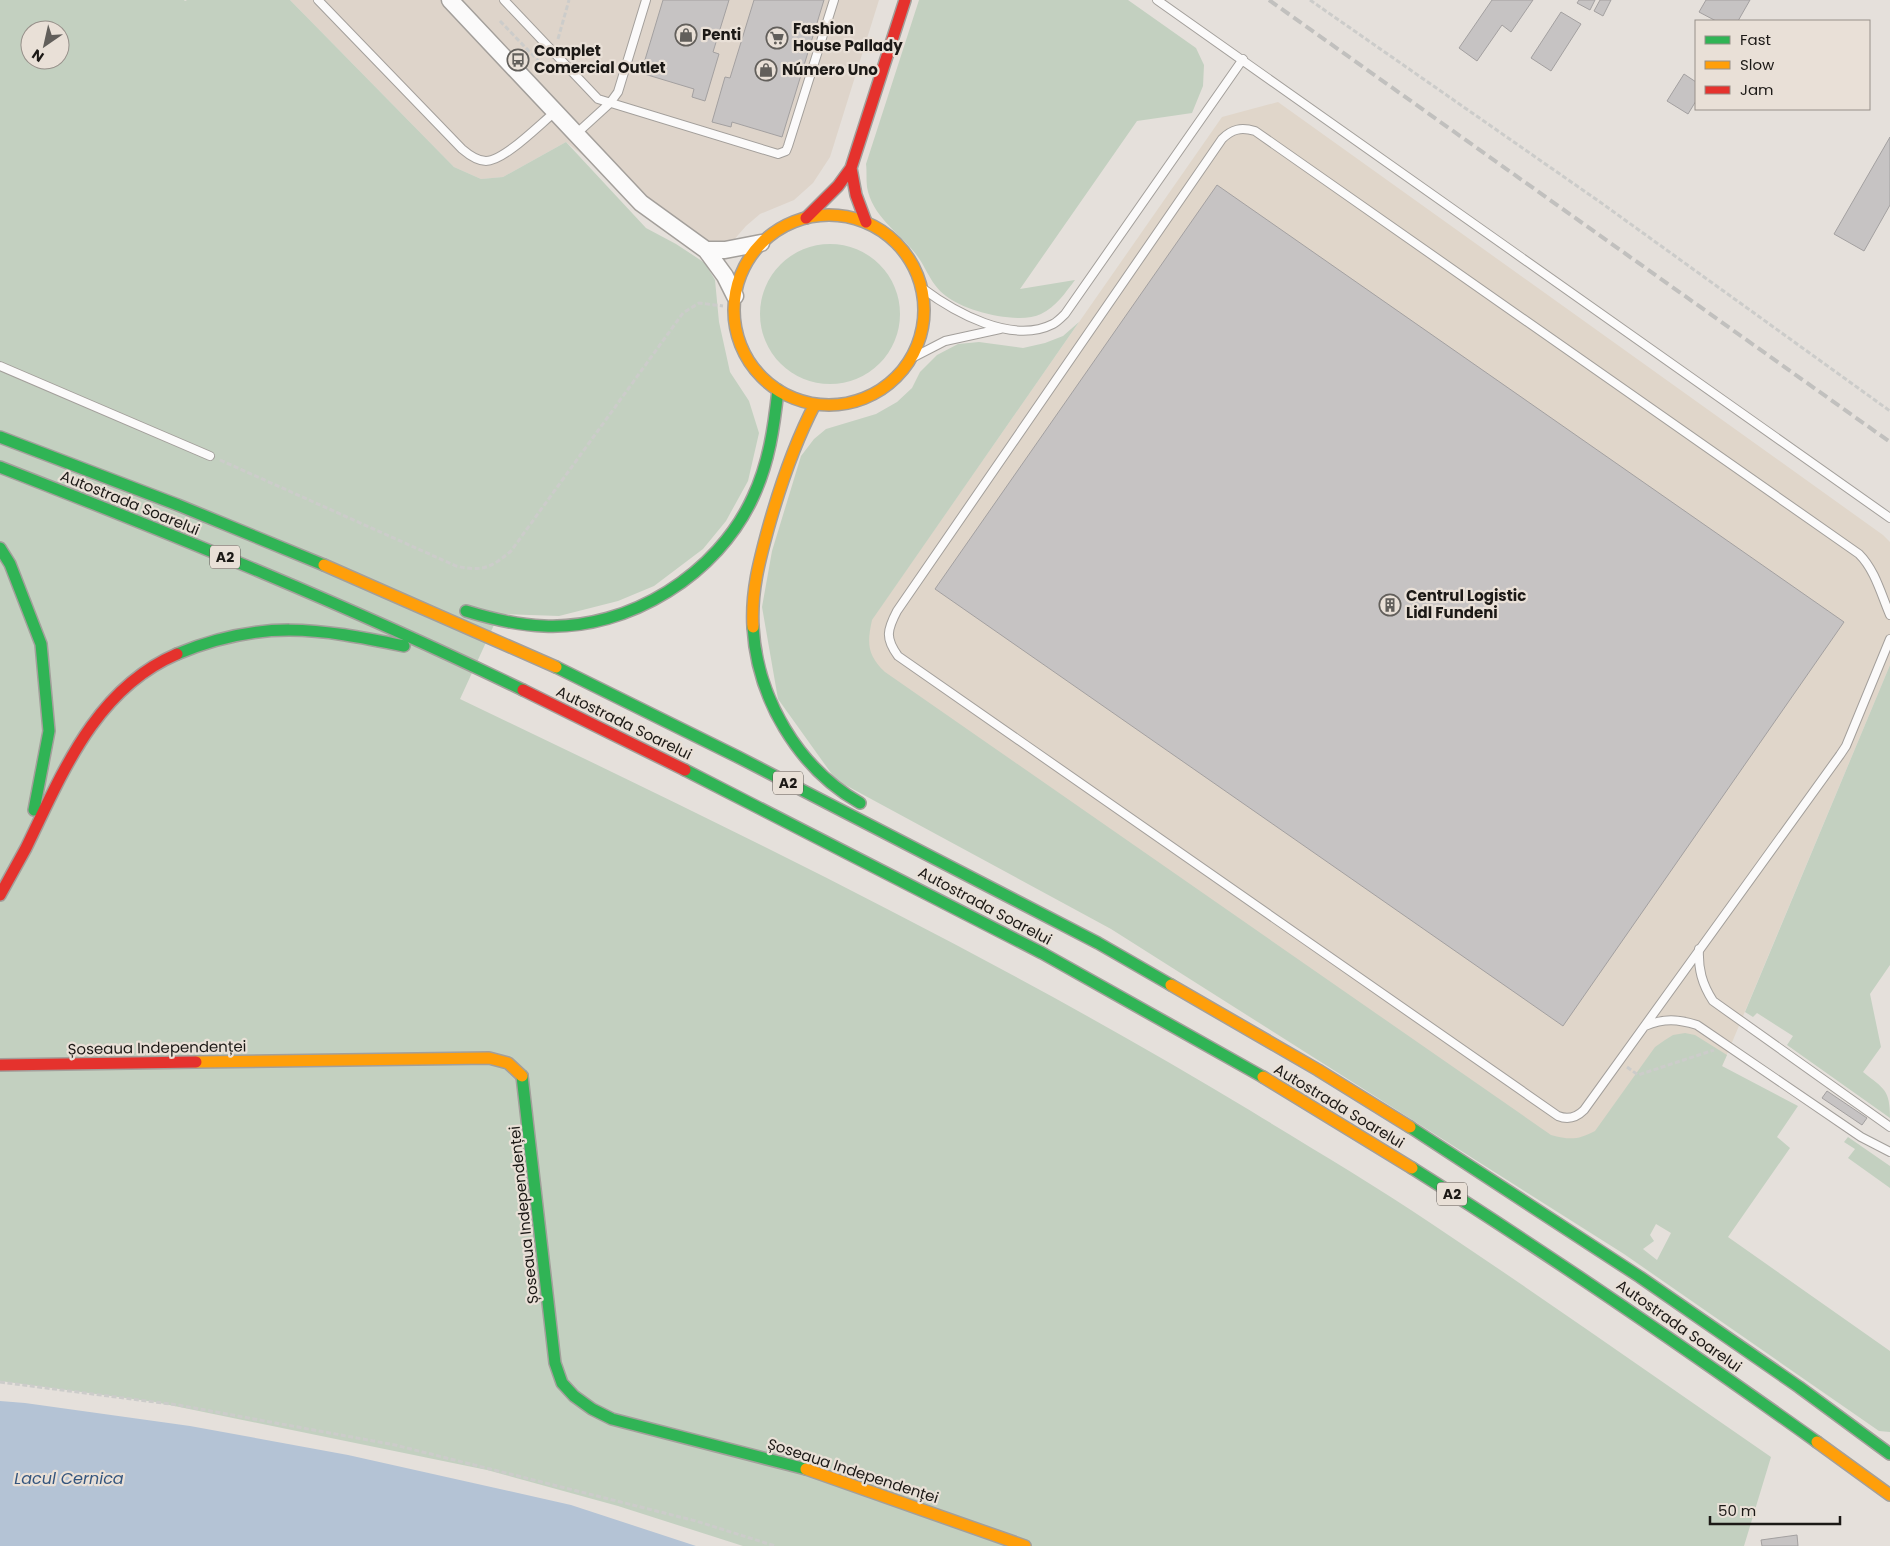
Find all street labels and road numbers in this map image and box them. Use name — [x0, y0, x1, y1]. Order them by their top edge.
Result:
street label: Autostrada Soarelui — [57, 465, 203, 540]
road number: A2 — [210, 546, 240, 568]
street label: Autostrada Soarelui — [553, 681, 696, 765]
road number: A2 — [773, 771, 803, 794]
street label: Autostrada Soarelui — [915, 861, 1056, 950]
street label: Șoseaua Independenței — [67, 1035, 247, 1060]
street label: Autostrada Soarelui — [1270, 1058, 1408, 1153]
street label: Șoseaua Independenței — [504, 1125, 543, 1305]
road number: A2 — [1437, 1182, 1467, 1206]
street label: Autostrada Soarelui — [1612, 1274, 1746, 1377]
street label: Șoseaua Independenței — [765, 1433, 941, 1508]

